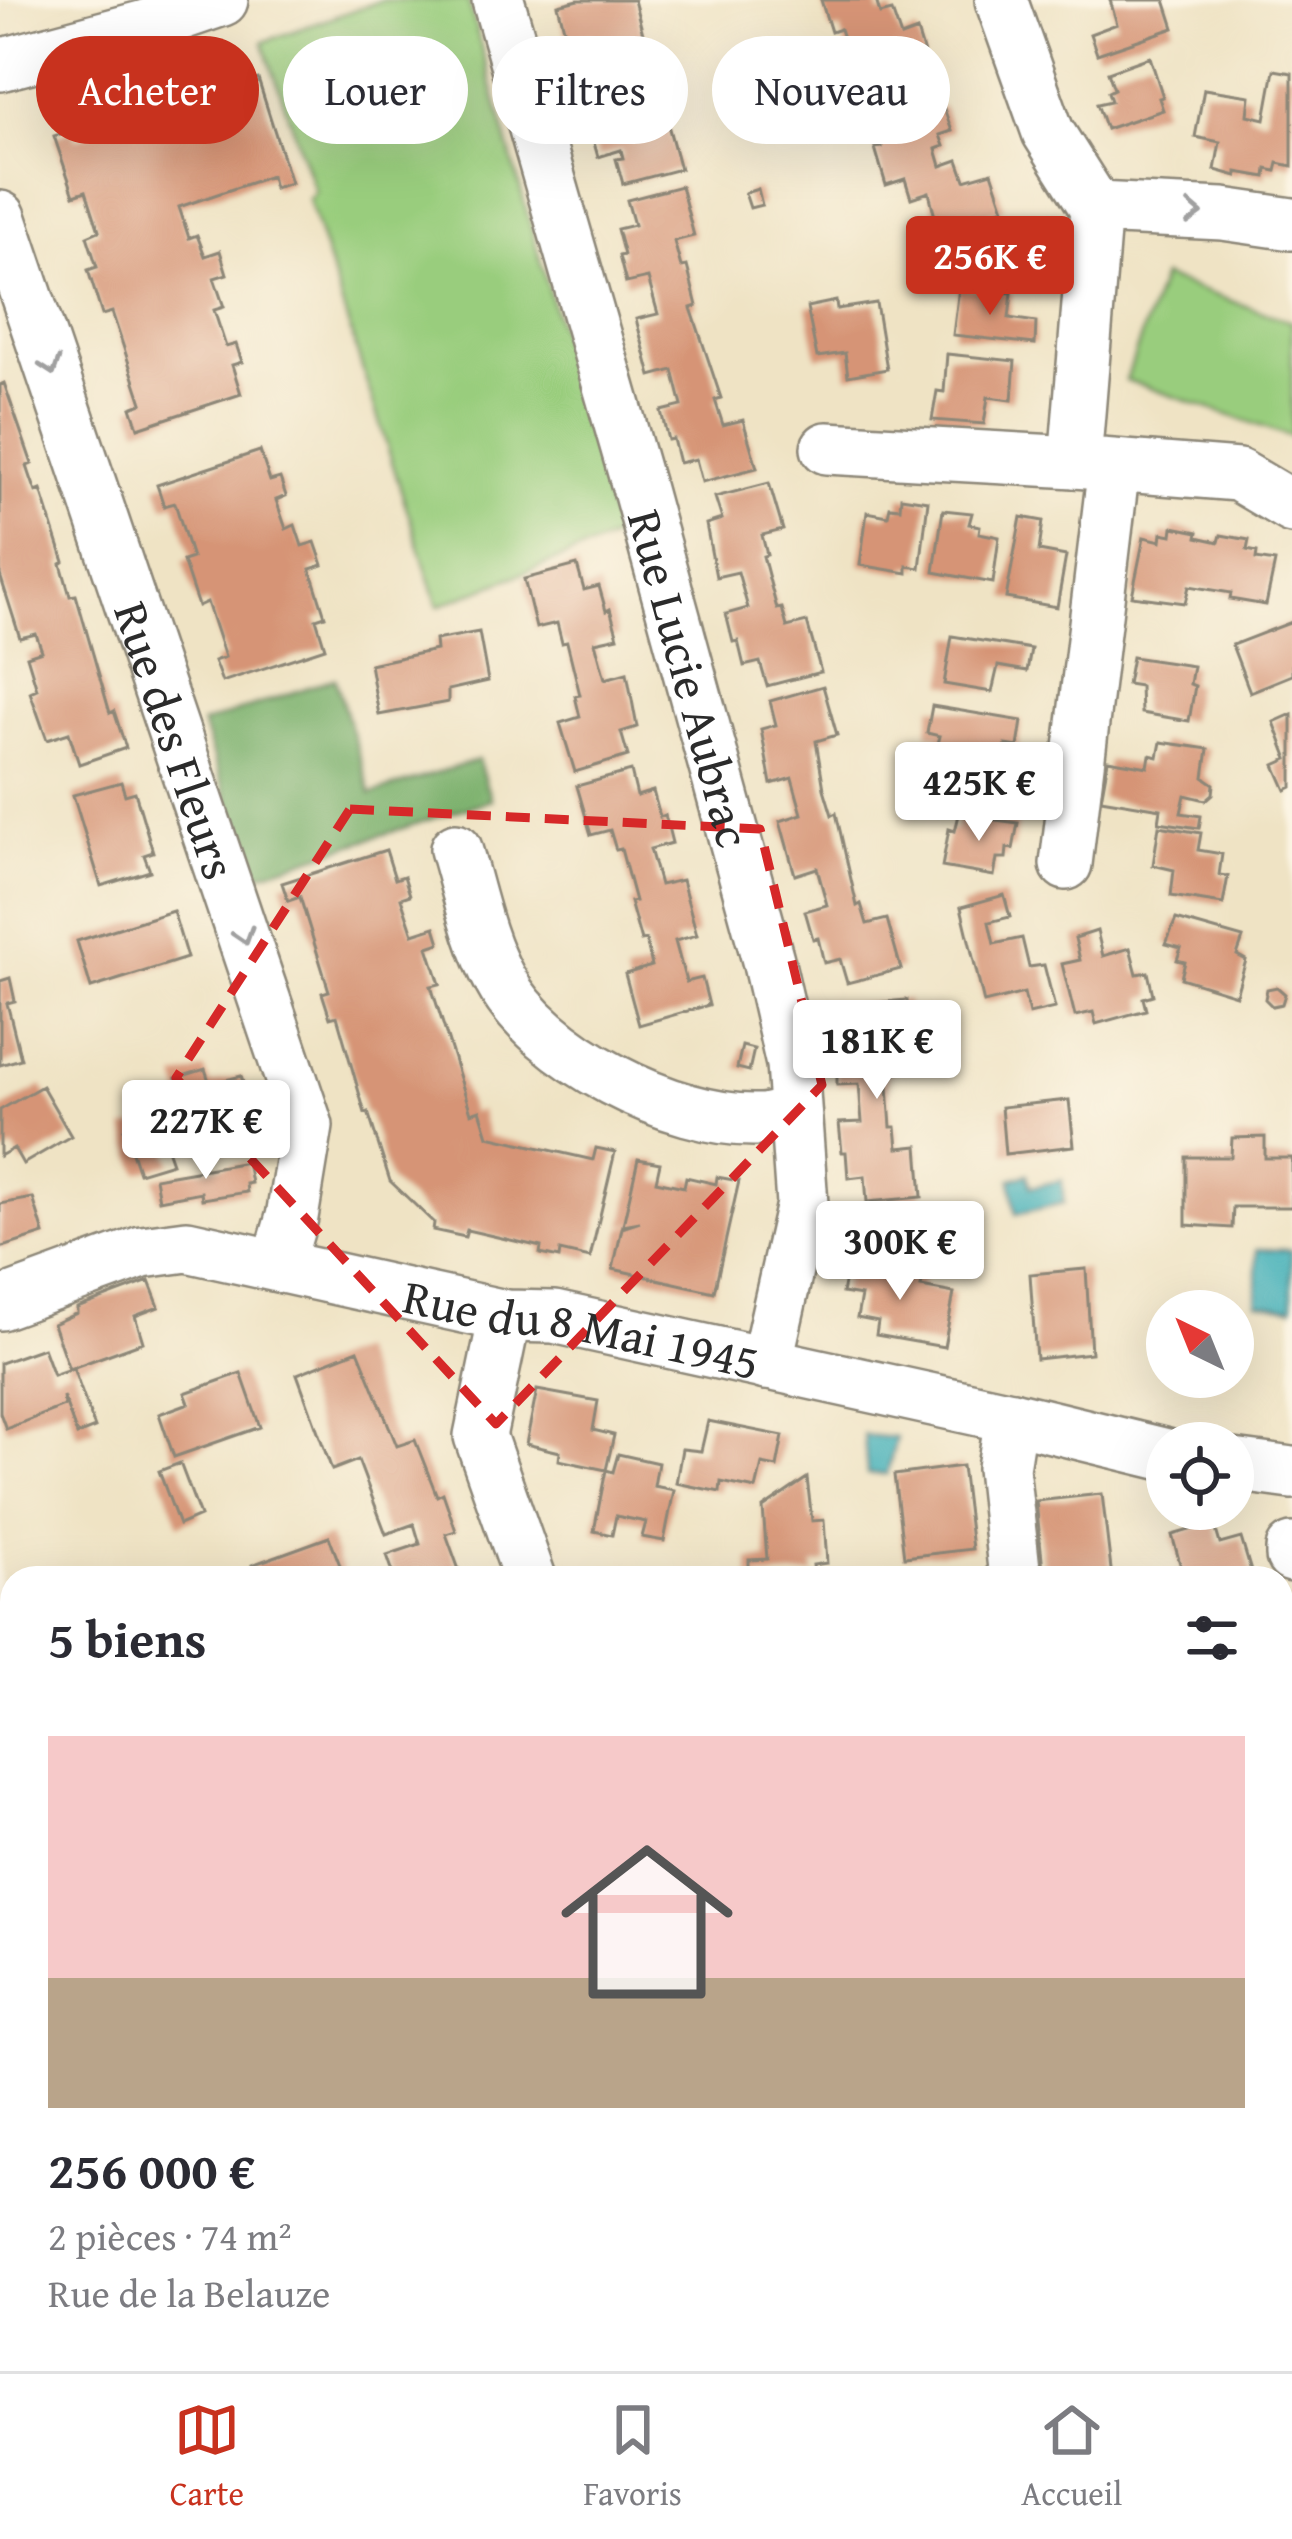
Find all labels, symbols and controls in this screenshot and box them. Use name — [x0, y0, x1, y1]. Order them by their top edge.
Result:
chip: Acheter — [36, 36, 259, 144]
chip: Louer — [283, 36, 468, 144]
chip: Filtres — [492, 36, 688, 144]
chip: Nouveau — [712, 36, 950, 144]
one-way arrow — [1185, 200, 1204, 226]
pin: 256K € — [892, 216, 1088, 318]
text: 256K € — [933, 226, 1047, 283]
one-way arrow — [37, 356, 62, 377]
street label: Rue Lucie Aubrac — [610, 501, 771, 855]
street label: Rue des Fleurs — [97, 592, 256, 888]
pin: 425K € — [881, 742, 1077, 844]
text: 425K € — [922, 752, 1036, 809]
one-way arrow — [230, 924, 254, 945]
pin: 181K € — [779, 1000, 975, 1102]
text: 181K € — [820, 1010, 934, 1067]
pin: 227K € — [108, 1080, 304, 1182]
text: 227K € — [149, 1090, 263, 1147]
pin: 300K € — [802, 1201, 998, 1303]
text: 300K € — [843, 1211, 957, 1268]
street label: Rue du 8 Mai 1945 — [397, 1259, 766, 1396]
north arrow — [1146, 1290, 1254, 1398]
map controls — [1146, 1290, 1254, 1530]
button: locate — [1146, 1422, 1254, 1530]
text: 5 biens — [48, 1601, 206, 1676]
icon: filters — [1179, 1605, 1245, 1671]
icon: home — [539, 1814, 755, 2030]
text: 256 000 € — [48, 2132, 255, 2207]
text: 2 pièces · 74 m² — [48, 2207, 292, 2264]
text: Rue de la Belauze — [48, 2264, 330, 2321]
tab: Carte — [170, 2397, 244, 2517]
tab: Favoris — [583, 2397, 682, 2517]
tab: Accueil — [1021, 2397, 1122, 2517]

